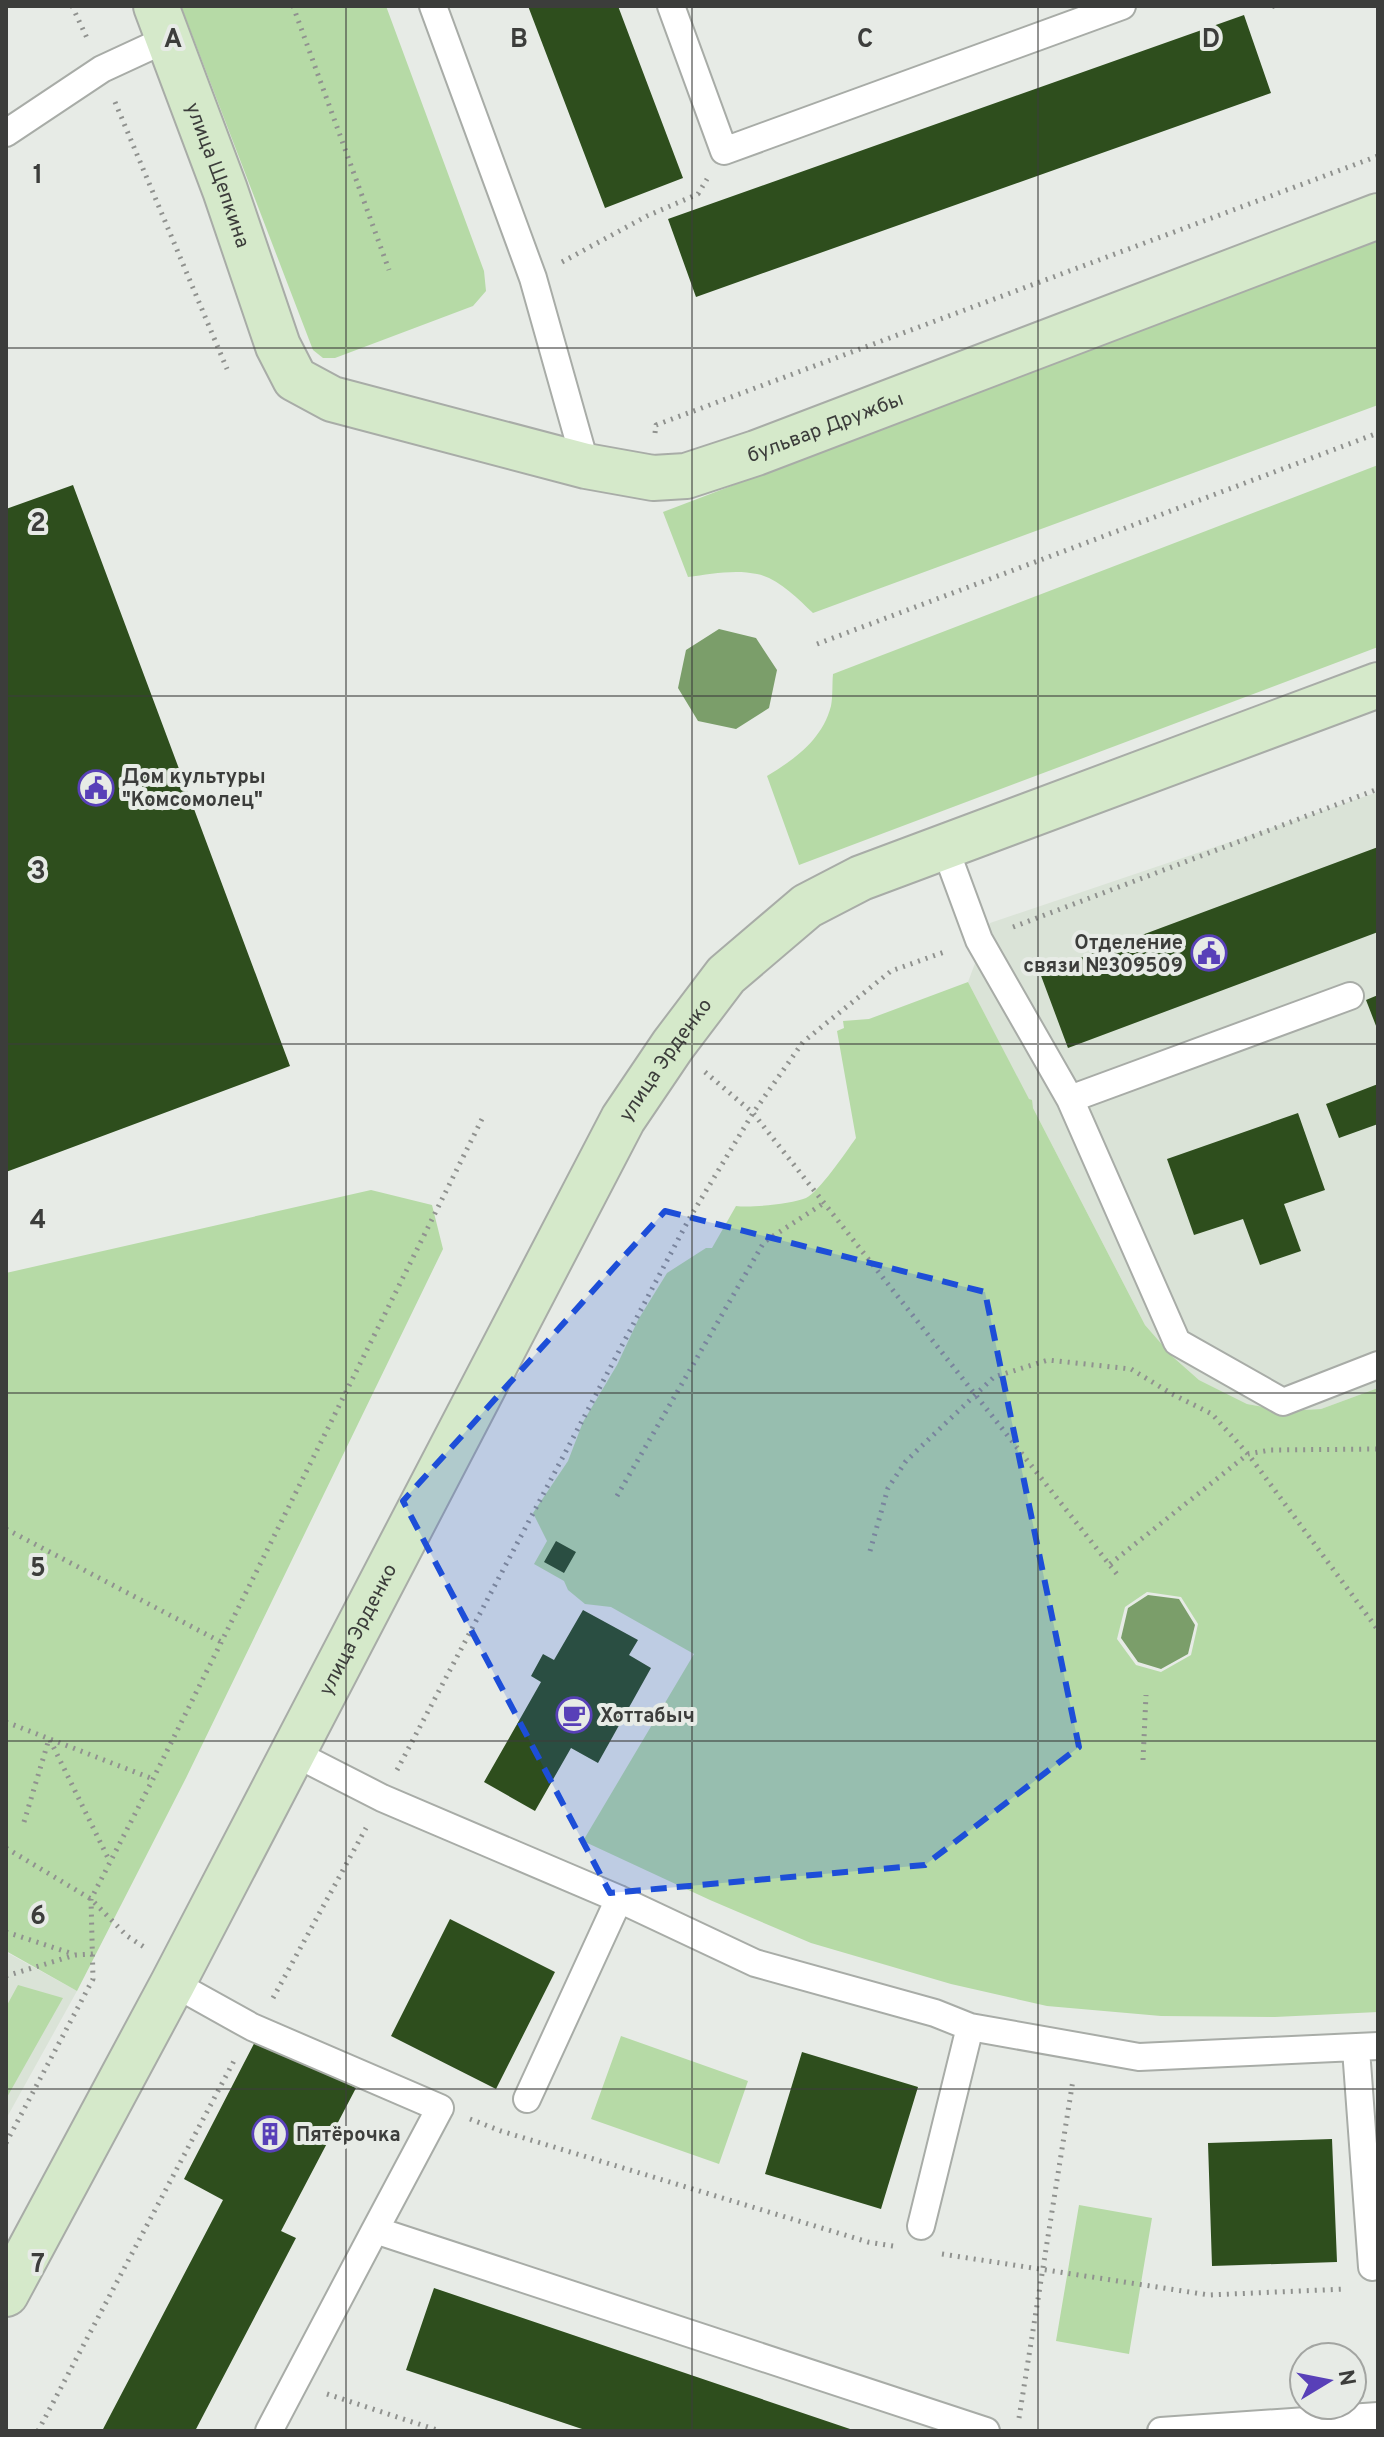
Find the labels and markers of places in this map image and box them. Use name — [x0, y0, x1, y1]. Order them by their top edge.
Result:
place label: Дом культуры "Комсомолец" — [122, 765, 266, 814]
public building icon: Дом культуры "Комсомолец" — [77, 769, 115, 807]
place label: Отделение связи №309509 — [1023, 931, 1183, 980]
public building icon: Отделение связи №309509 — [1190, 934, 1228, 972]
cafe icon: Хоттабыч — [555, 1696, 593, 1734]
place label: Хоттабыч — [600, 1704, 695, 1730]
building icon: Пятёрочка — [251, 2115, 289, 2153]
place label: Пятёрочка — [296, 2123, 401, 2149]

